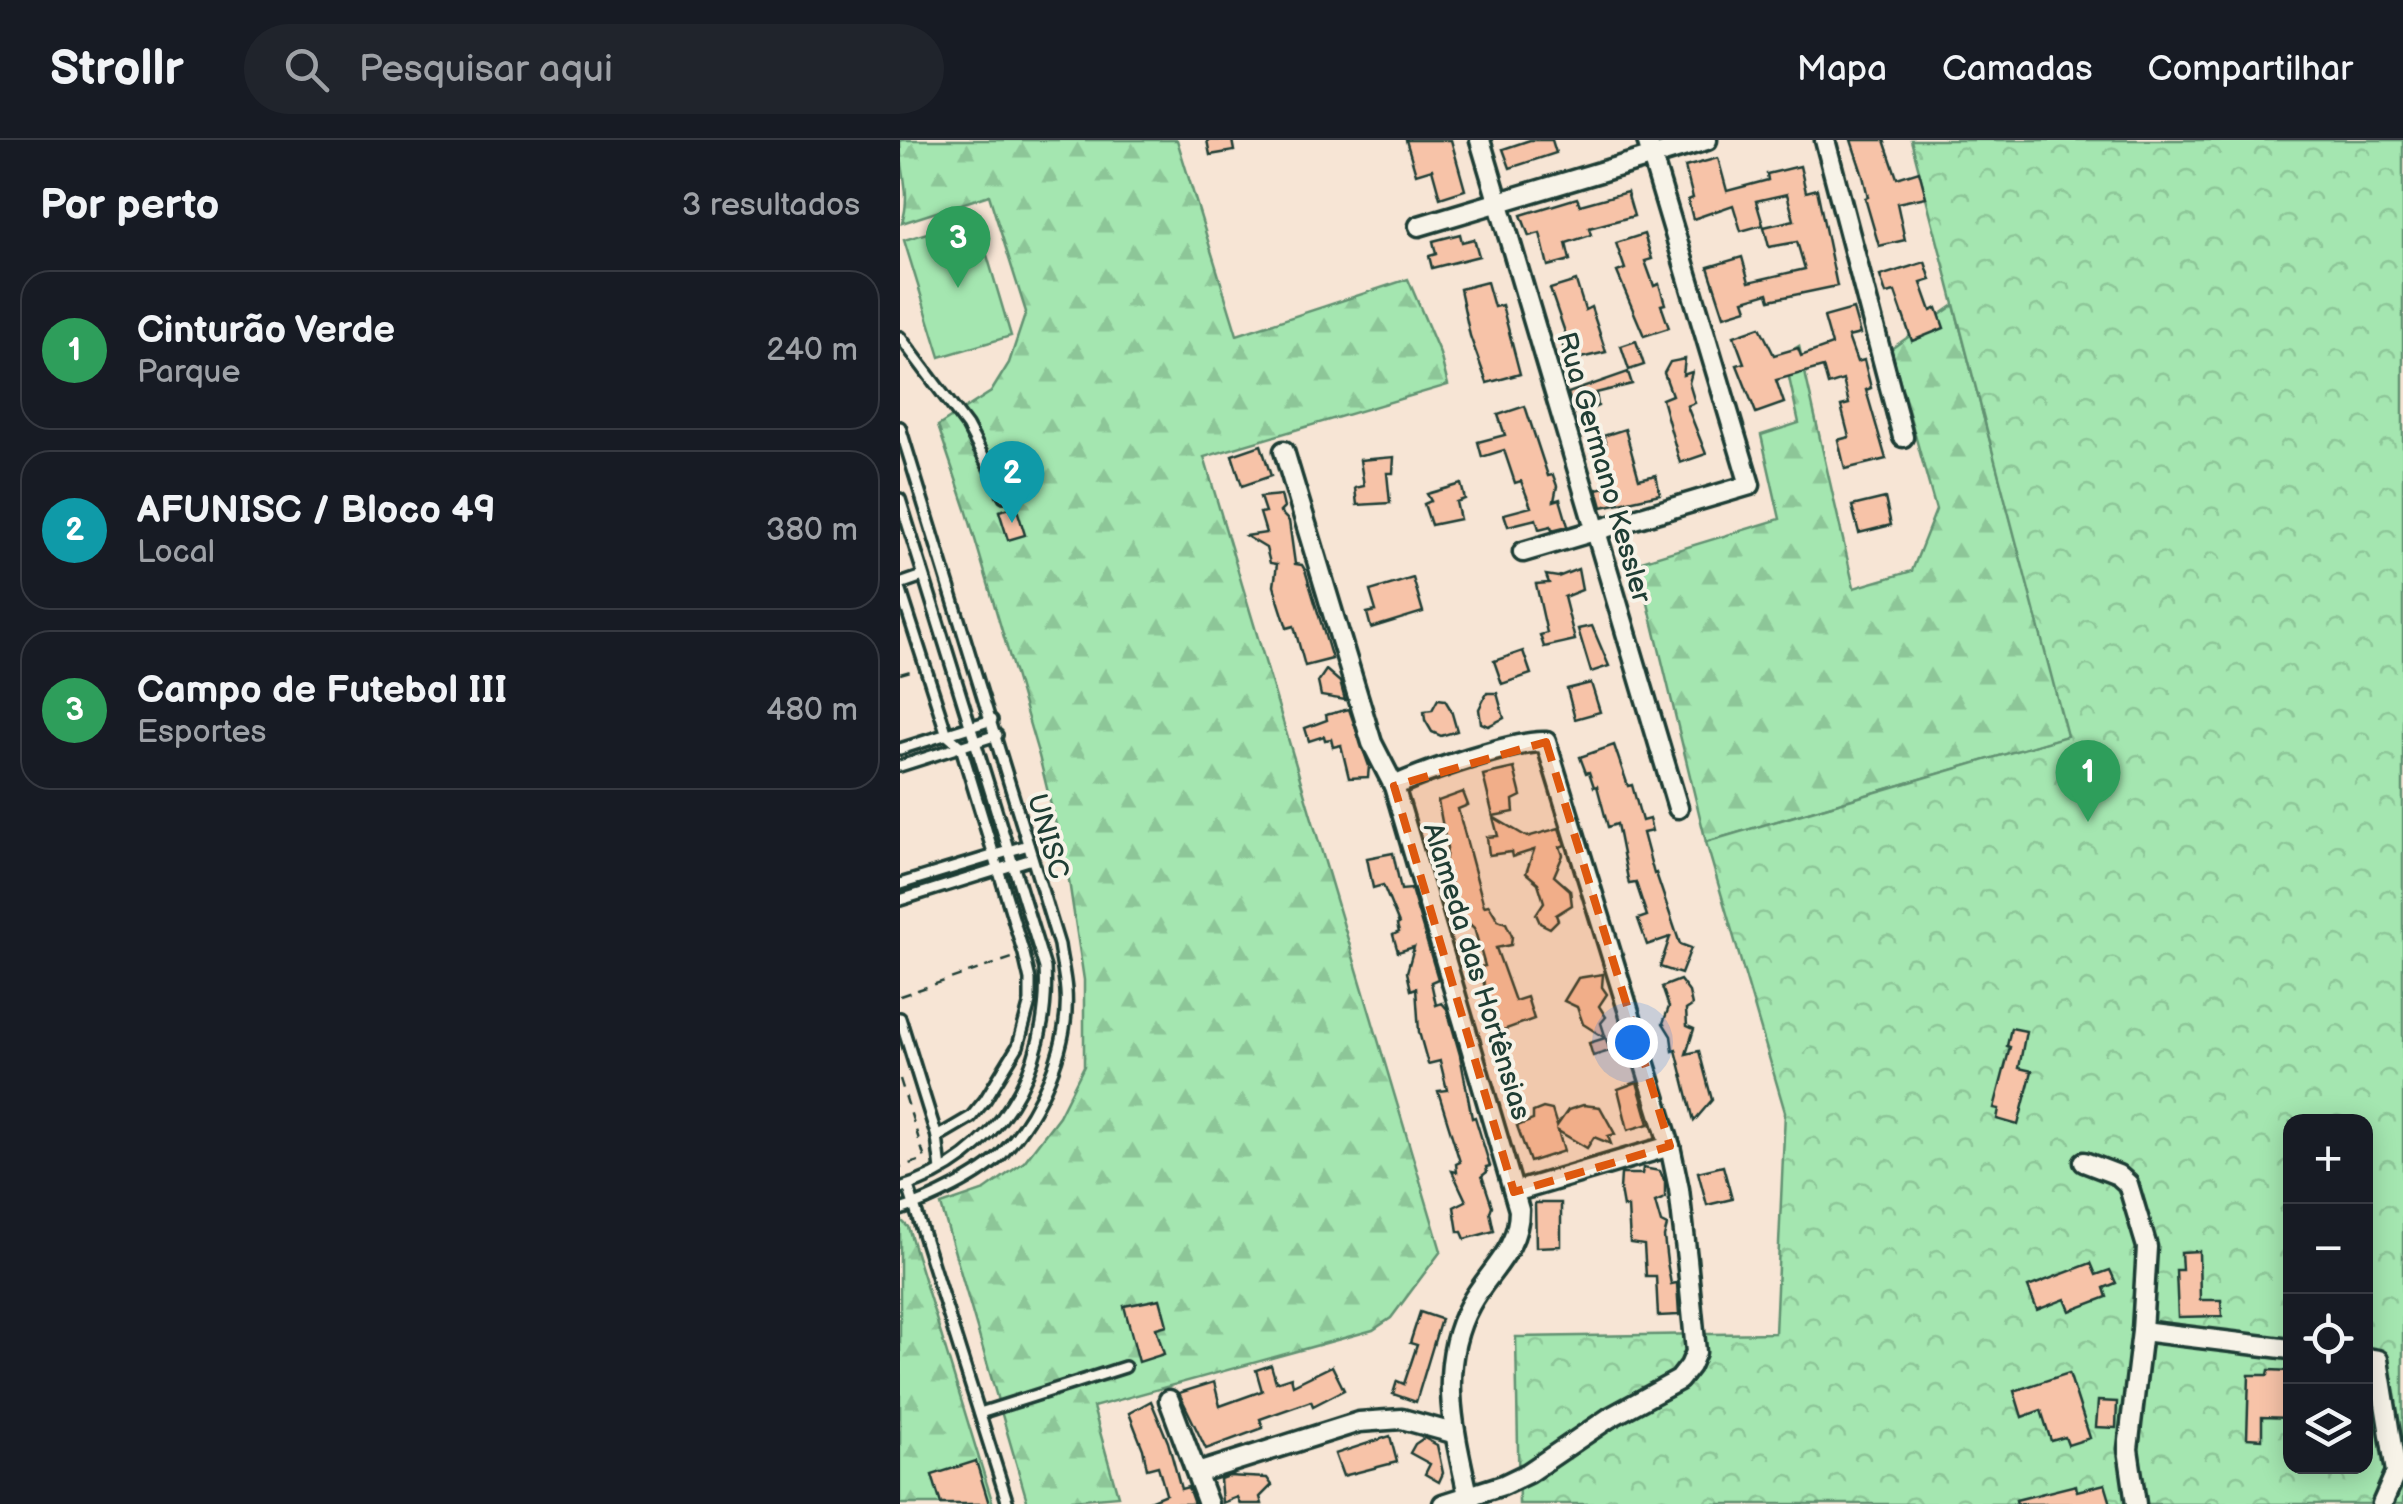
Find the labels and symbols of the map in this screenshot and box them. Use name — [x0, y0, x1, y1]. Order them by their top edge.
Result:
pin: 3 — [926, 206, 990, 288]
street label: Rua Germano Kessler — [1549, 328, 1658, 607]
pin: 2 — [980, 440, 1044, 523]
pin: 1 — [2056, 740, 2120, 822]
street label: UNISC — [1020, 790, 1075, 883]
street label: Alameda das Hortênsias — [1416, 819, 1538, 1124]
your location — [1607, 1017, 1658, 1068]

